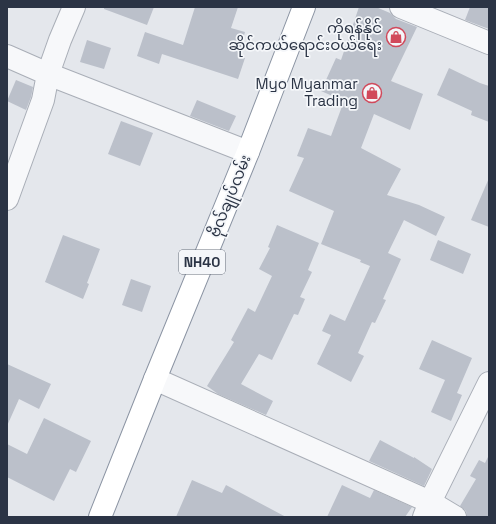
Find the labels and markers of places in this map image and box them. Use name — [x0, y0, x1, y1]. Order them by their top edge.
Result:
place label: ကိုရန်နိုင် ဆိုင်ကယ်ရောင်းဝယ်ရေး — [228, 18, 382, 57]
shop icon: ကိုရန်နိုင် ဆိုင်ကယ်ရောင်းဝယ်ရေး — [385, 26, 407, 48]
place label: Myo Myanmar Trading — [256, 74, 358, 110]
shop icon: Myo Myanmar Trading — [361, 82, 383, 104]

